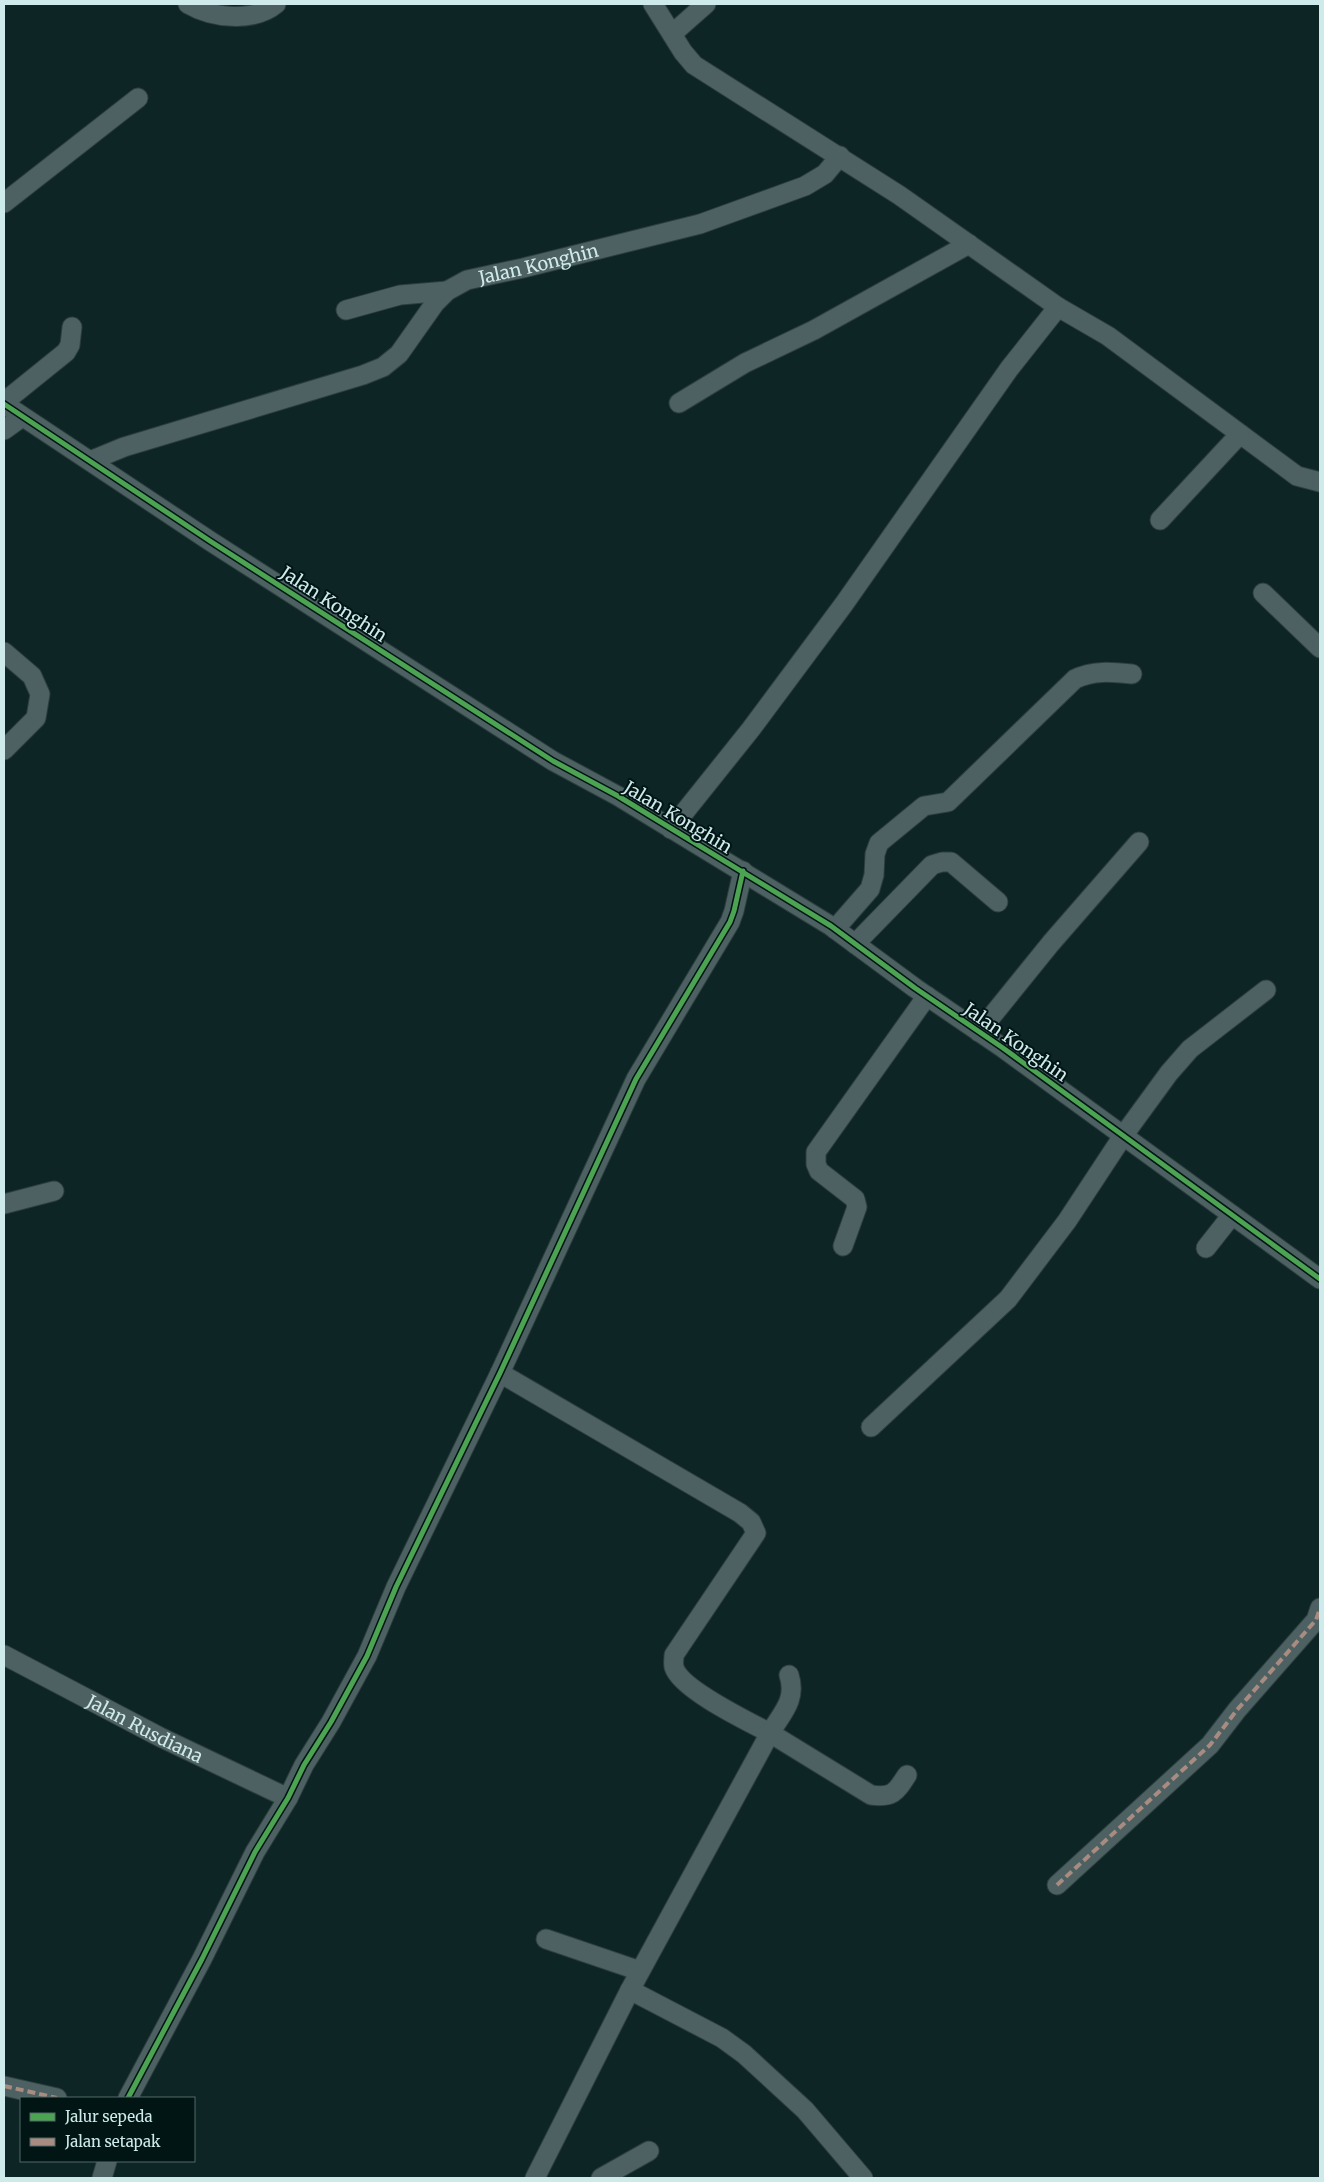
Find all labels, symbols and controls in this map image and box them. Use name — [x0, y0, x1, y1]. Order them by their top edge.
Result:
street label: Jalan Konghin — [475, 238, 601, 289]
street label: Jalan Konghin — [276, 560, 392, 647]
street label: Jalan Konghin — [619, 775, 736, 858]
street label: Jalan Konghin — [958, 997, 1073, 1087]
street label: Jalan Rusdiana — [82, 1689, 207, 1768]
legend — [20, 2097, 195, 2162]
text: Jalur sepeda — [64, 2107, 152, 2126]
text: Jalan setapak — [64, 2132, 161, 2151]

